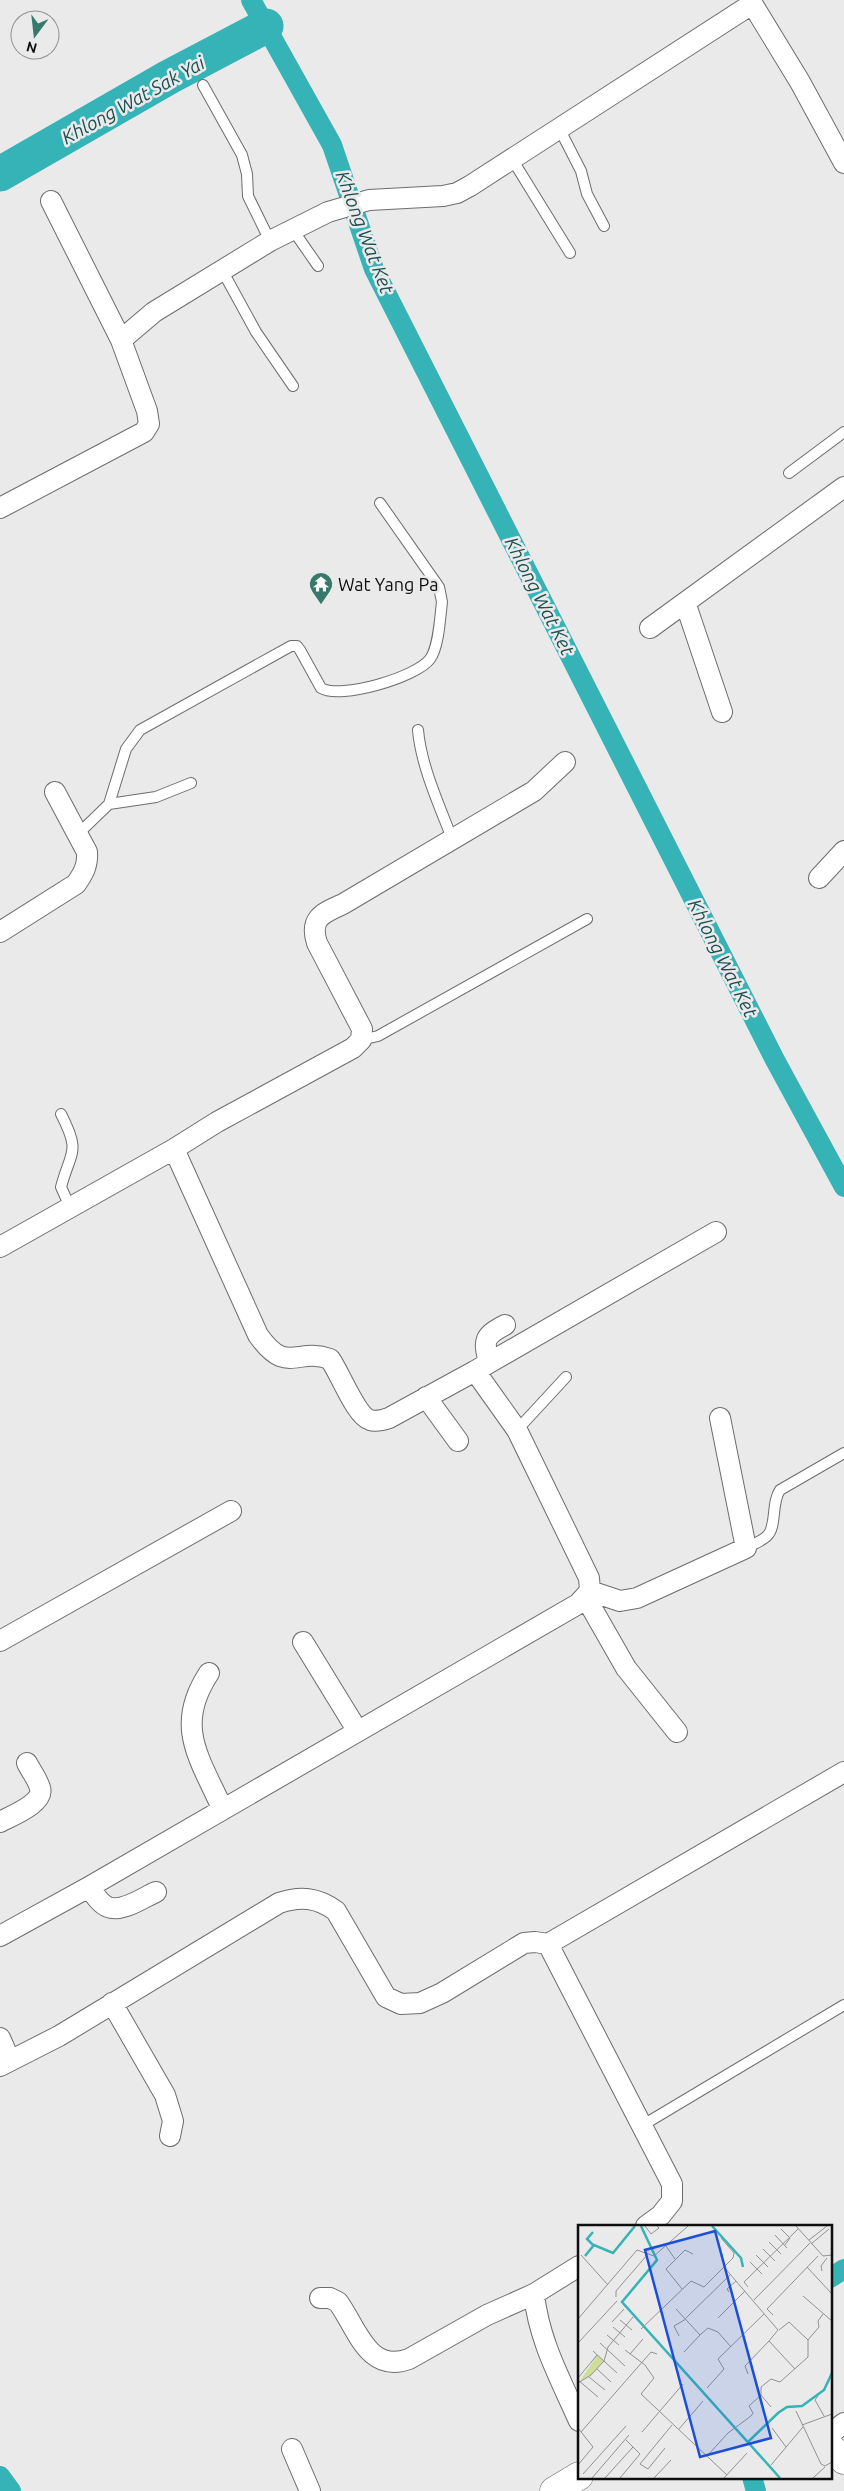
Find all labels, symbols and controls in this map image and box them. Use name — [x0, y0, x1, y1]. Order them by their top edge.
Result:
north arrow — [10, 10, 60, 60]
text: N — [25, 38, 39, 57]
water label: Khlong Wat Sak Yai — [58, 51, 210, 148]
water label: Khlong Wat Ket — [331, 167, 399, 297]
water label: Khlong Wat Ket — [501, 533, 580, 659]
temple icon: Wat Yang Pa — [308, 571, 334, 605]
place label: Wat Yang Pa — [338, 574, 438, 594]
water label: Khlong Wat Ket — [684, 895, 763, 1021]
inset map — [578, 2225, 832, 2478]

